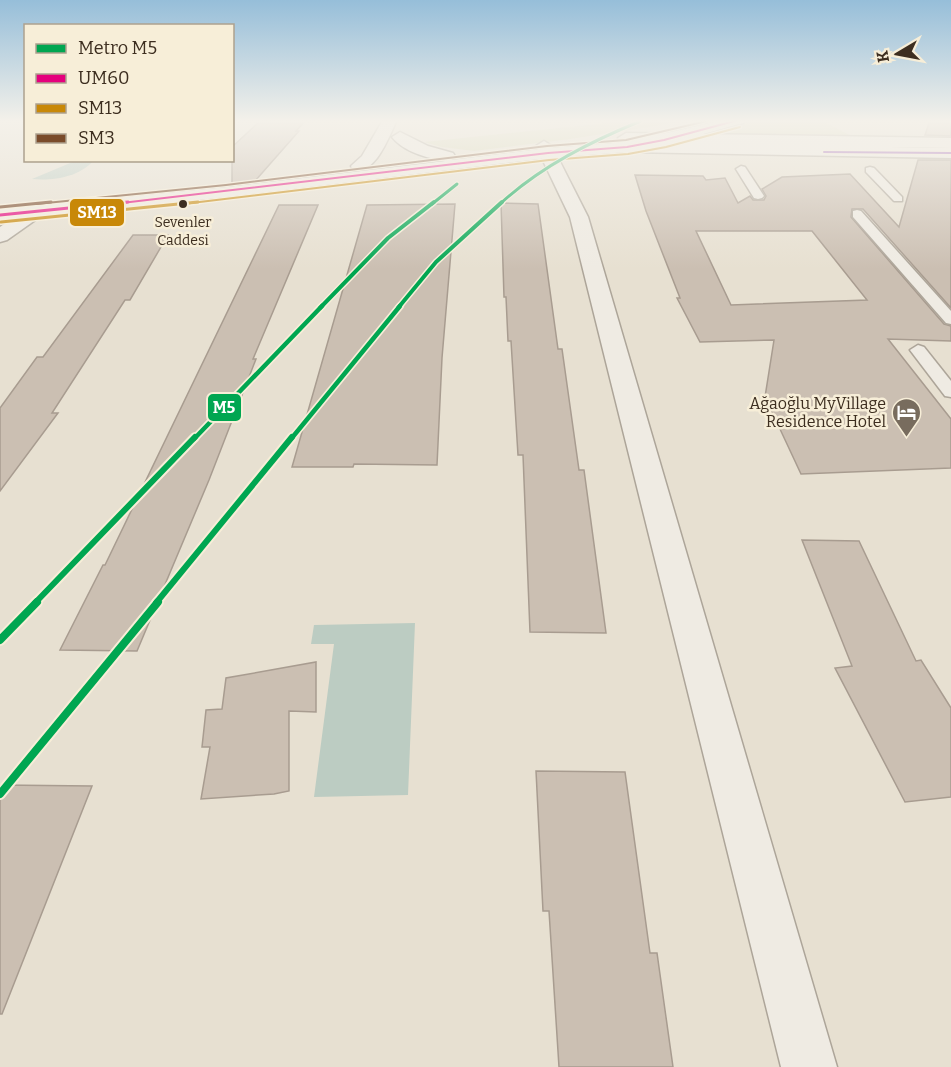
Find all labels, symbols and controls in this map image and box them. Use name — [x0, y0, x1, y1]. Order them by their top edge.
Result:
legend — [24, 24, 234, 162]
north arrow — [867, 24, 927, 84]
text: Metro M5 — [78, 37, 157, 59]
text: K — [872, 49, 893, 64]
text: UM60 — [78, 67, 129, 89]
text: SM13 — [78, 97, 122, 119]
text: SM3 — [78, 127, 115, 149]
line badge: SM13 — [69, 198, 125, 227]
marker: Sevenler Caddesi — [177, 198, 189, 210]
text: SM13 — [77, 203, 117, 222]
place label: Sevenler Caddesi — [154, 214, 212, 249]
line badge: M5 — [207, 393, 242, 422]
place label: Ağaoğlu MyVillage Residence Hotel — [749, 394, 886, 431]
hotel icon: Ağaoğlu MyVillage Residence Hotel — [891, 396, 923, 438]
text: M5 — [213, 398, 236, 417]

